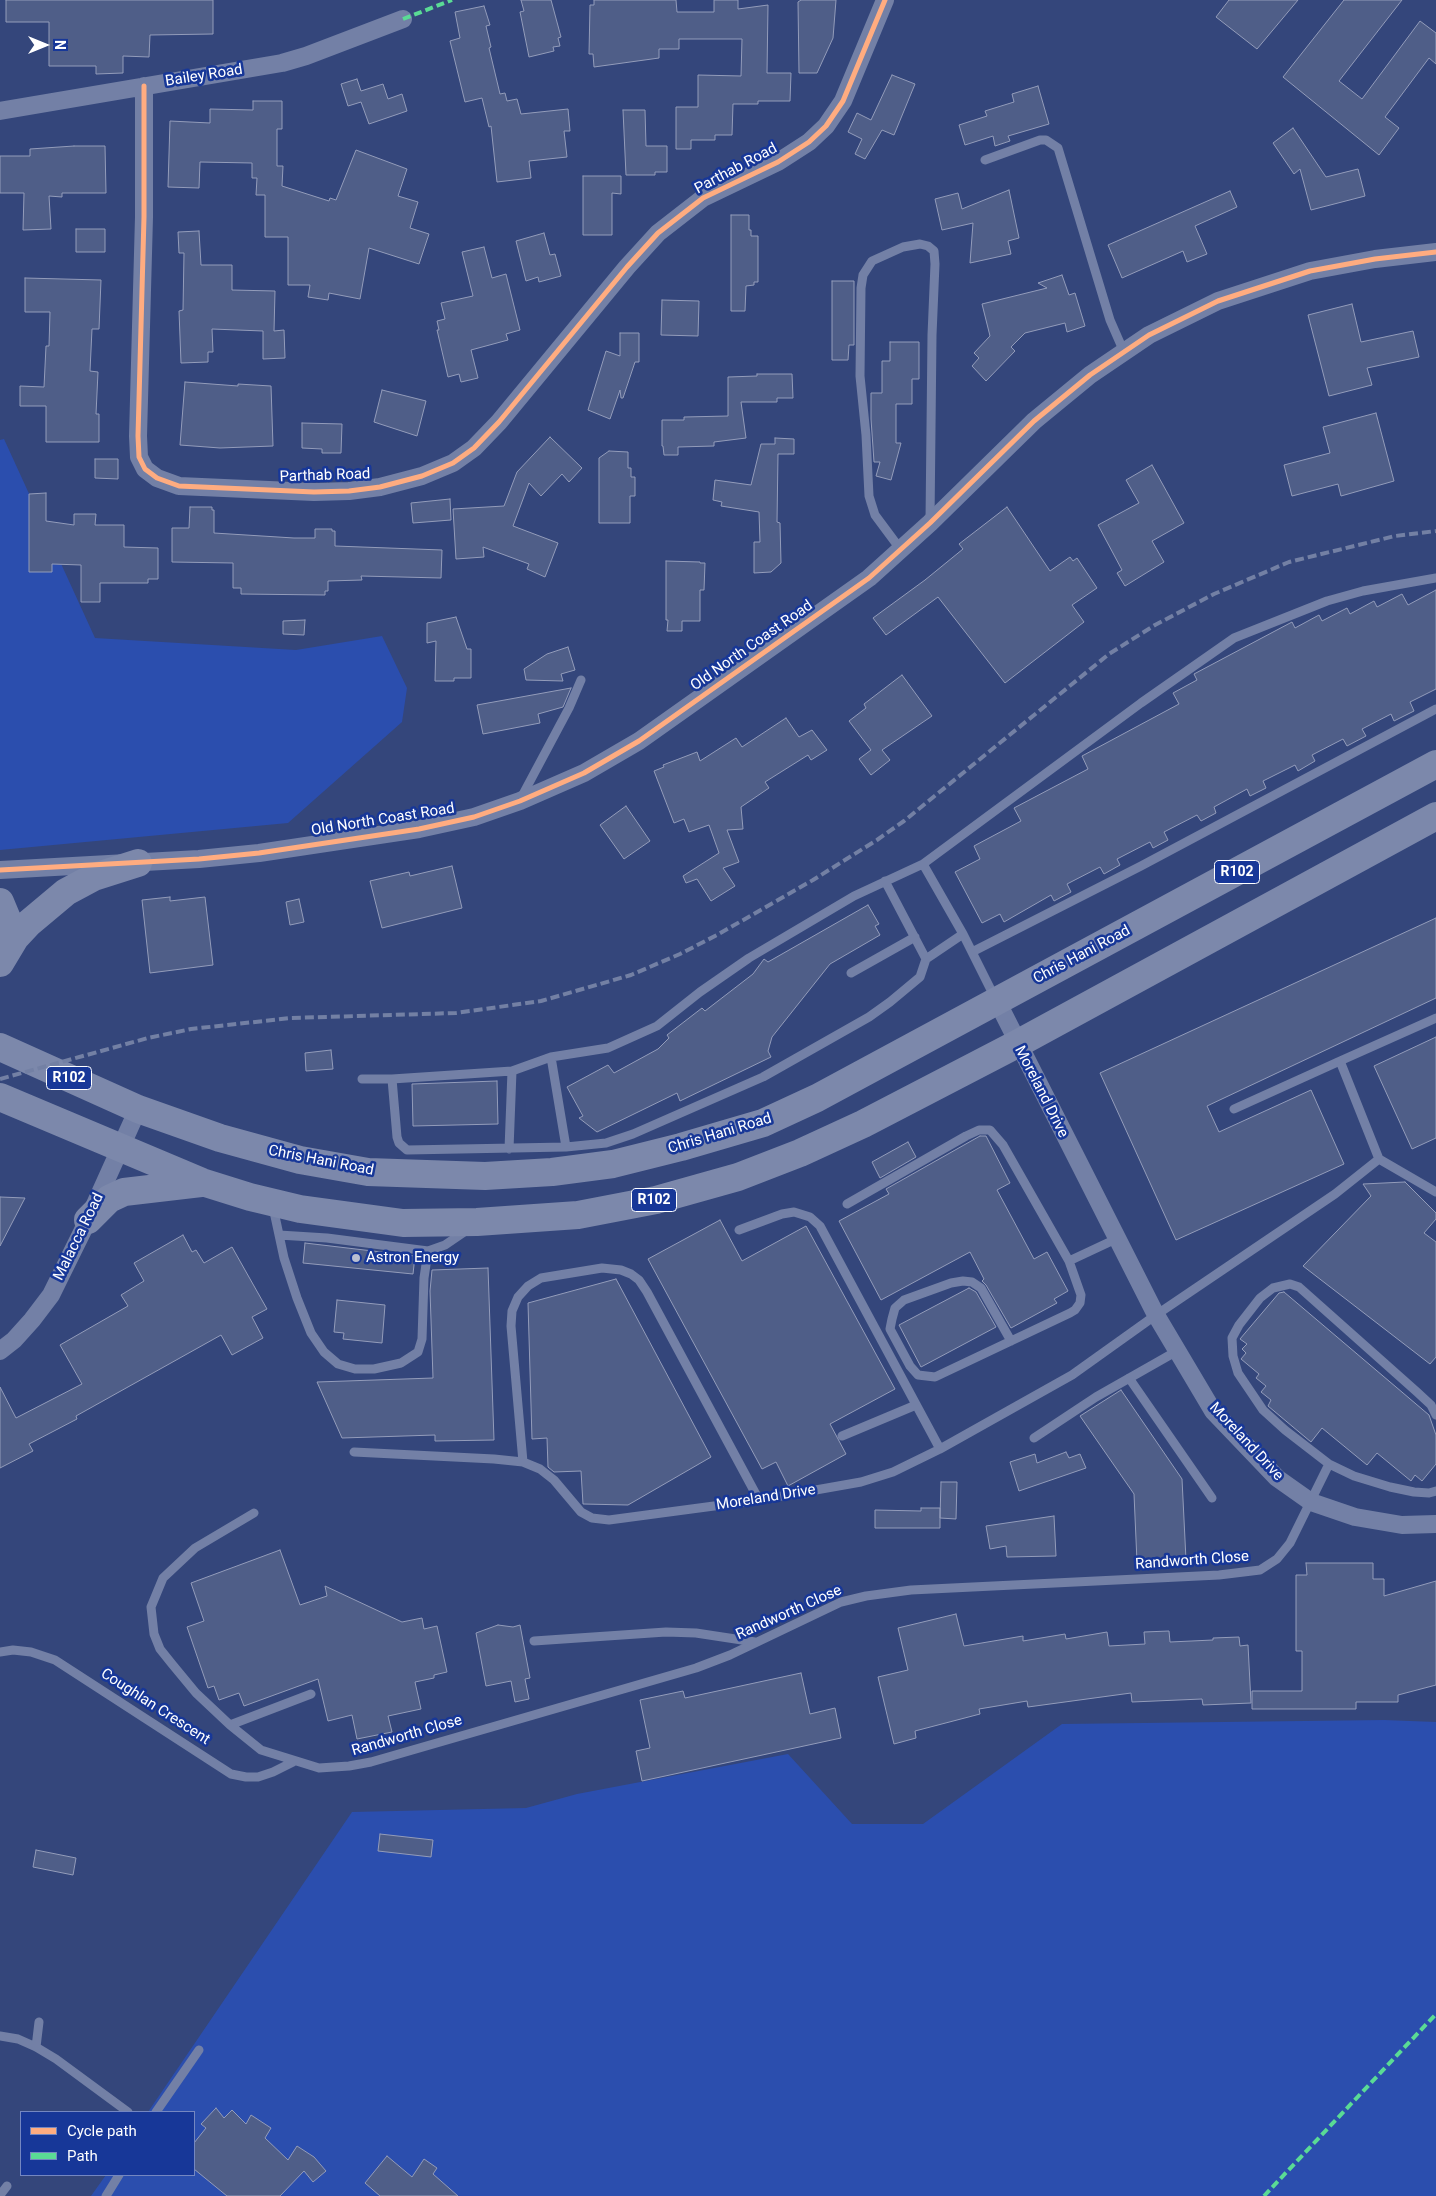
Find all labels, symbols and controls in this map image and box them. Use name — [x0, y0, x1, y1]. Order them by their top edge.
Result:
north arrow — [20, 20, 70, 70]
text: N — [52, 40, 68, 50]
street label: Bailey Road — [164, 61, 244, 91]
street label: Parthab Road — [692, 140, 780, 198]
street label: Parthab Road — [279, 465, 371, 487]
street label: Old North Coast Road — [687, 597, 817, 695]
street label: Old North Coast Road — [310, 800, 456, 840]
road number: R102 — [1214, 860, 1260, 884]
street label: Chris Hani Road — [1030, 922, 1134, 988]
street label: Moreland Drive — [1010, 1043, 1072, 1141]
road number: R102 — [46, 1066, 92, 1090]
street label: Chris Hani Road — [666, 1110, 774, 1158]
street label: Chris Hani Road — [267, 1142, 375, 1180]
road number: R102 — [632, 1188, 676, 1212]
street label: Malacca Road — [50, 1190, 108, 1284]
place label: Astron Energy — [366, 1249, 459, 1267]
marker: Astron Energy — [350, 1252, 362, 1264]
street label: Moreland Drive — [1205, 1399, 1287, 1485]
street label: Moreland Drive — [715, 1481, 817, 1515]
street label: Randworth Close — [1135, 1548, 1249, 1574]
street label: Randworth Close — [733, 1582, 845, 1644]
street label: Coughlan Crescent — [97, 1665, 213, 1749]
street label: Randworth Close — [350, 1712, 464, 1760]
legend — [20, 2111, 195, 2176]
text: Cycle path — [67, 2122, 137, 2140]
text: Path — [67, 2147, 98, 2165]

